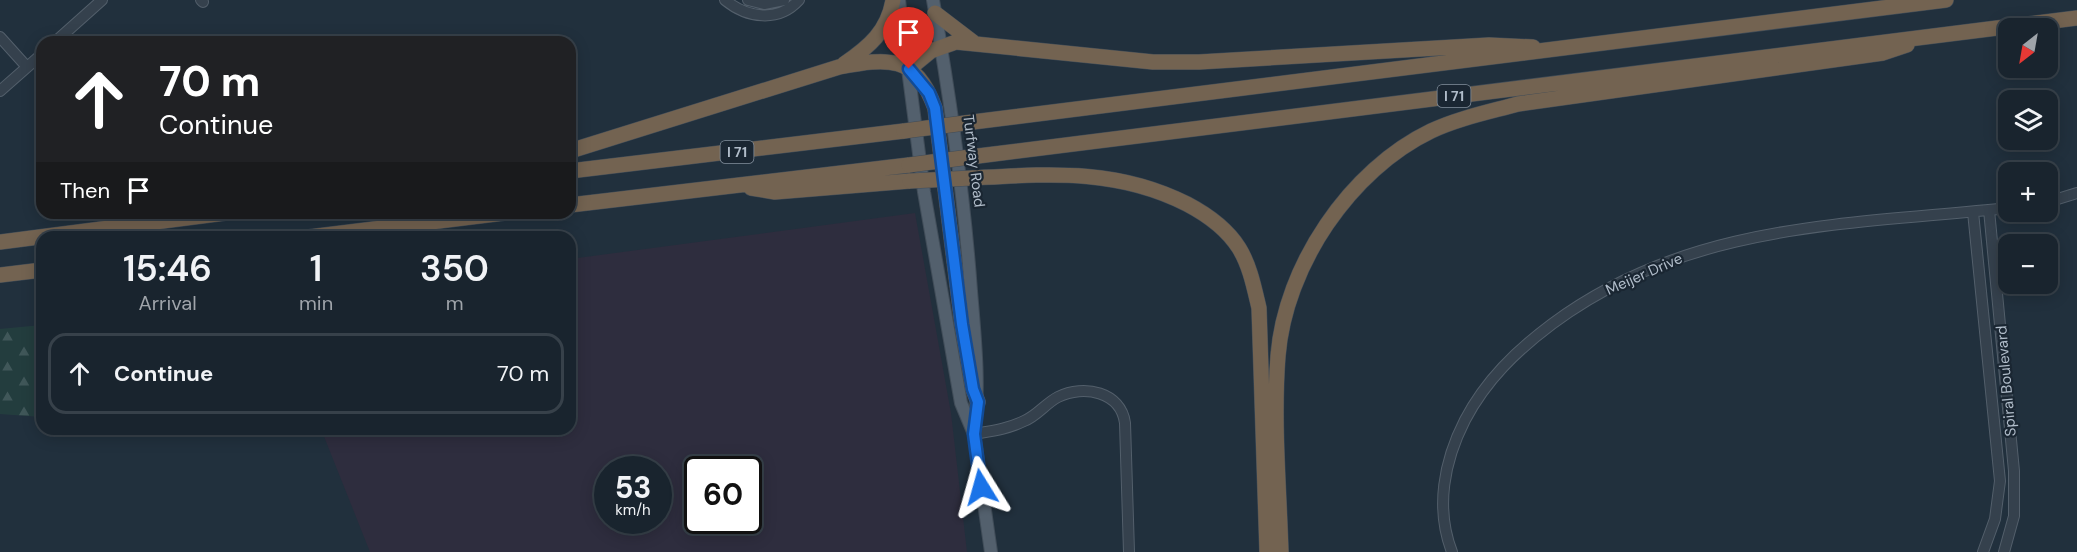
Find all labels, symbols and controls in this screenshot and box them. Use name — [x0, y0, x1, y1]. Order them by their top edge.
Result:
pin — [883, 7, 934, 69]
icon: arrive — [892, 16, 925, 49]
north arrow — [1998, 18, 2058, 78]
map controls — [1998, 18, 2058, 294]
text: 70 m — [159, 54, 260, 109]
icon: ahead — [60, 60, 138, 138]
road number: I 71 — [1438, 85, 1470, 107]
button: layers — [1998, 90, 2058, 150]
text: Continue — [159, 107, 273, 142]
street label: Turfway Road — [958, 113, 990, 209]
road number: I 71 — [720, 141, 754, 163]
button: + — [1998, 162, 2058, 222]
icon: arrive — [122, 174, 155, 207]
text: Then — [60, 176, 110, 205]
button: − — [1998, 234, 2058, 294]
text: 15:46 — [123, 245, 212, 292]
text: 1 — [310, 245, 322, 292]
text: 350 — [420, 245, 489, 292]
street label: Meijer Drive — [1602, 248, 1686, 300]
text: Arrival — [138, 290, 197, 316]
text: min — [299, 290, 333, 316]
text: m — [446, 290, 463, 316]
street label: Spiral Boulevard — [1991, 325, 2021, 437]
icon: ahead — [63, 357, 96, 390]
text: Continue — [114, 359, 213, 388]
text: 70 m — [497, 359, 549, 388]
position arrow — [949, 455, 1013, 519]
speed limit sign: 60 — [684, 456, 762, 534]
text: 53 — [615, 468, 651, 507]
text: km/h — [615, 500, 651, 520]

